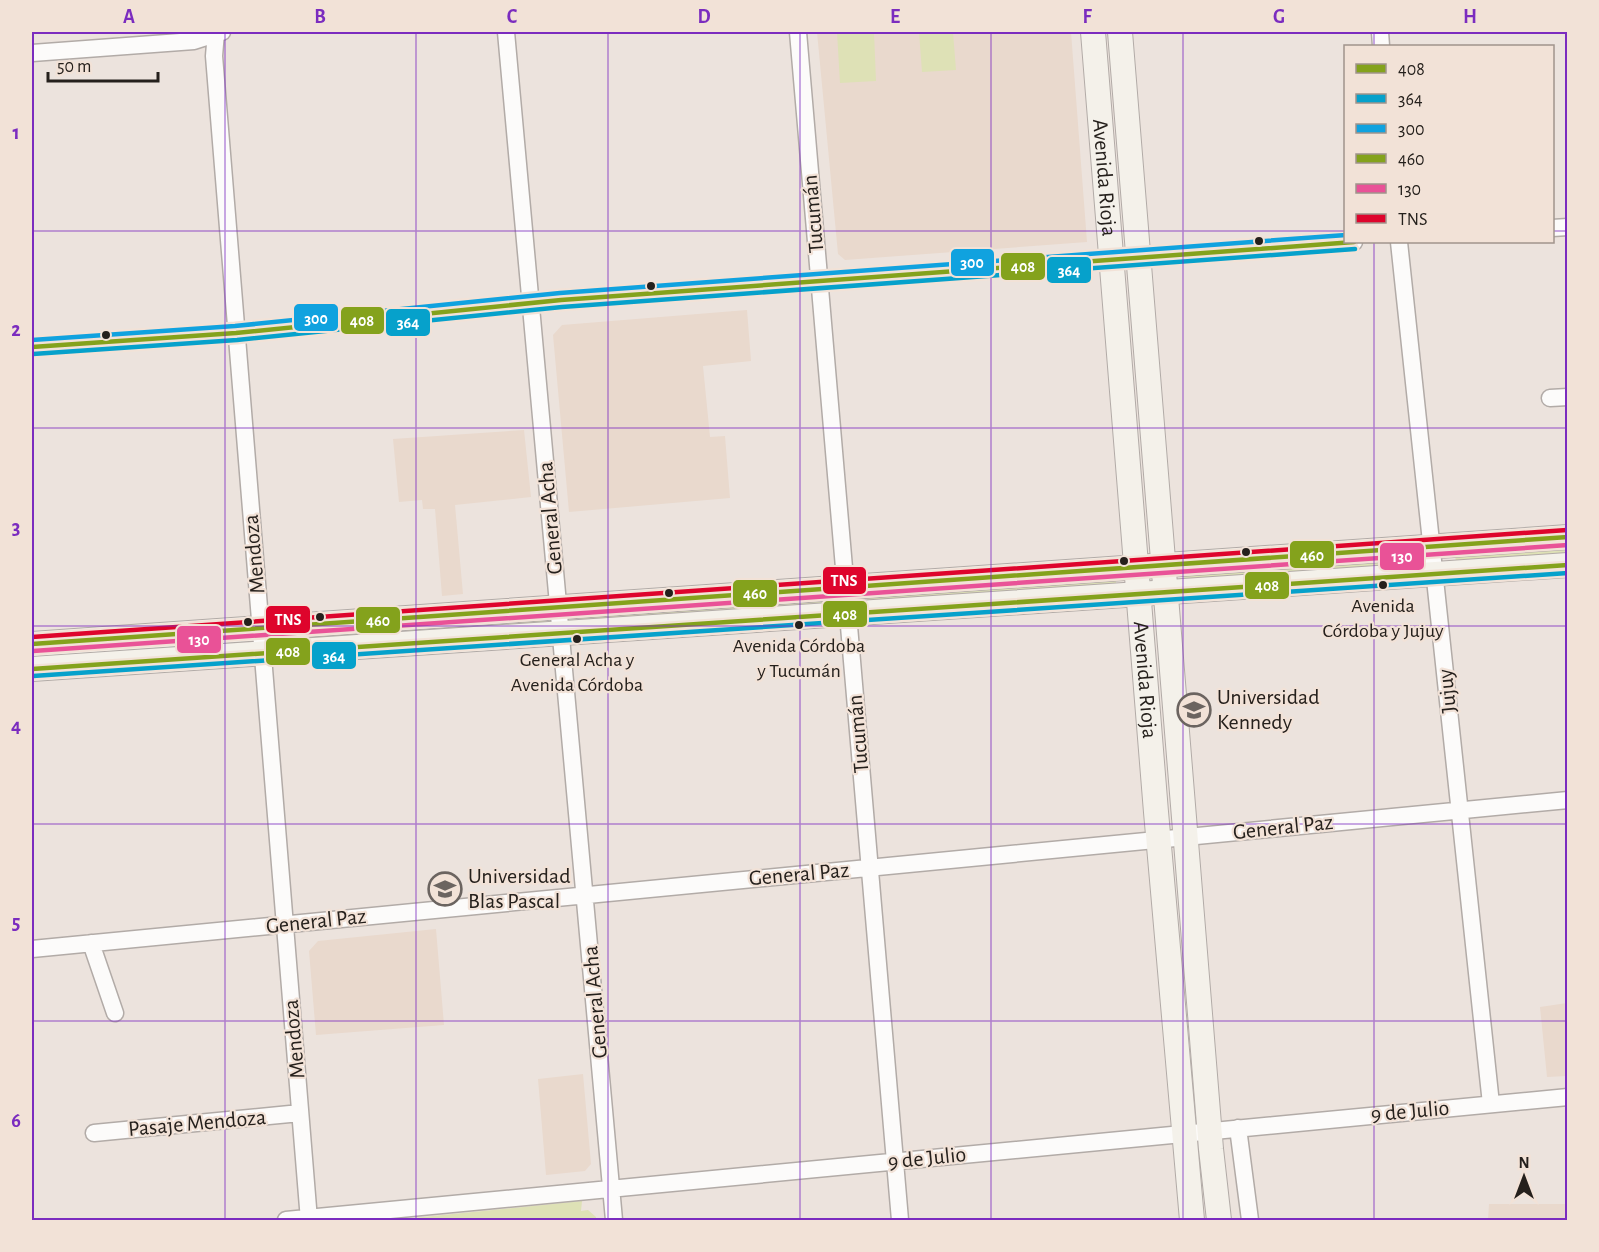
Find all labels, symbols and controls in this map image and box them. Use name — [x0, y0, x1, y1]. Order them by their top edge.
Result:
text: A — [123, 7, 135, 27]
text: B — [314, 7, 326, 27]
text: C — [507, 7, 518, 27]
text: D — [697, 7, 711, 27]
text: E — [890, 7, 900, 27]
text: F — [1082, 7, 1092, 27]
text: G — [1273, 7, 1285, 27]
text: H — [1463, 7, 1477, 27]
scale bar — [48, 45, 158, 83]
legend — [1344, 45, 1554, 243]
text: 50 m — [57, 58, 91, 76]
text: 408 — [1398, 61, 1425, 79]
text: 364 — [1398, 91, 1423, 109]
street label: Avenida Rioja — [1089, 118, 1120, 237]
text: 300 — [1398, 121, 1424, 139]
text: 1 — [12, 123, 20, 143]
text: 460 — [1398, 151, 1425, 169]
street label: Tucumán — [799, 174, 827, 254]
text: 130 — [1398, 181, 1421, 199]
text: TNS — [1398, 211, 1428, 229]
unlabelled marker — [1253, 235, 1265, 247]
line badge: 300 — [950, 248, 995, 277]
line badge: 408 — [1000, 252, 1046, 281]
text: 300 — [960, 255, 984, 271]
line badge: 364 — [1046, 256, 1092, 284]
text: 408 — [1011, 259, 1035, 275]
text: 364 — [1058, 263, 1080, 279]
unlabelled marker — [645, 280, 657, 292]
line badge: 300 — [293, 303, 339, 332]
line badge: 408 — [340, 306, 385, 335]
line badge: 364 — [385, 308, 431, 337]
text: 300 — [304, 311, 328, 327]
text: 408 — [350, 313, 374, 329]
text: 364 — [397, 315, 419, 331]
text: 2 — [11, 320, 21, 340]
unlabelled marker — [100, 329, 112, 341]
street label: General Acha — [534, 461, 566, 575]
street label: Mendoza — [240, 513, 268, 595]
text: 3 — [12, 518, 20, 538]
line badge: 460 — [1289, 540, 1335, 569]
line badge: 130 — [1379, 542, 1425, 571]
unlabelled marker — [1240, 546, 1252, 558]
text: 460 — [1300, 548, 1324, 564]
text: 130 — [1392, 549, 1413, 565]
unlabelled marker — [1118, 555, 1130, 567]
line badge: TNS — [822, 566, 867, 595]
line badge: 408 — [1244, 571, 1290, 600]
text: TNS — [830, 573, 858, 589]
text: 408 — [1255, 578, 1279, 594]
line badge: 460 — [732, 579, 778, 608]
marker: Avenida Córdoba y Jujuy — [1377, 579, 1389, 591]
text: 460 — [743, 586, 767, 602]
unlabelled marker — [663, 587, 675, 599]
place label: Avenida Córdoba y Jujuy — [1323, 596, 1444, 641]
line badge: 408 — [822, 600, 868, 628]
line badge: TNS — [265, 605, 311, 634]
line badge: 460 — [355, 606, 401, 634]
text: 408 — [833, 607, 857, 623]
unlabelled marker — [314, 611, 326, 623]
text: TNS — [274, 612, 302, 628]
text: 460 — [366, 613, 390, 629]
unlabelled marker — [242, 616, 254, 628]
marker: Avenida Córdoba y Tucumán — [793, 619, 805, 631]
street label: Avenida Rioja — [1130, 620, 1161, 739]
line badge: 130 — [176, 625, 222, 654]
text: 130 — [189, 632, 210, 648]
marker: General Acha y Avenida Córdoba — [571, 633, 583, 645]
place label: Avenida Córdoba y Tucumán — [733, 636, 865, 681]
line badge: 408 — [265, 637, 311, 666]
line badge: 364 — [311, 641, 357, 670]
text: 408 — [276, 644, 300, 660]
text: 364 — [323, 649, 345, 665]
place label: General Acha y Avenida Córdoba — [511, 650, 643, 695]
street label: Jujuy — [1434, 667, 1460, 714]
place label: Universidad Kennedy — [1217, 686, 1320, 733]
school or university icon: Universidad Kennedy — [1176, 692, 1212, 728]
street label: Tucumán — [844, 694, 872, 774]
text: 4 — [11, 716, 21, 736]
street label: General Paz — [1232, 811, 1334, 843]
street label: General Paz — [748, 859, 850, 889]
place label: Universidad Blas Pascal — [468, 865, 571, 912]
school or university icon: Universidad Blas Pascal — [427, 871, 463, 907]
street label: General Paz — [265, 905, 367, 937]
text: 5 — [12, 913, 20, 933]
street label: General Acha — [579, 945, 611, 1059]
street label: Mendoza — [280, 998, 308, 1080]
street label: 9 de Julio — [1370, 1097, 1450, 1125]
street label: Pasaje Mendoza — [127, 1106, 267, 1140]
text: 6 — [11, 1111, 21, 1131]
street label: 9 de Julio — [887, 1143, 967, 1173]
north arrow — [1494, 1147, 1554, 1207]
text: N — [1518, 1155, 1530, 1171]

